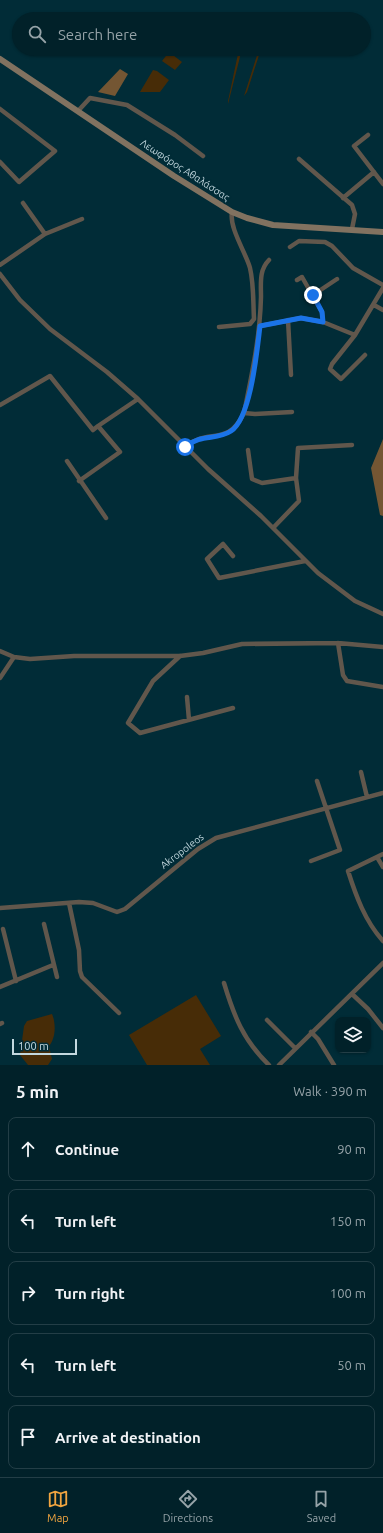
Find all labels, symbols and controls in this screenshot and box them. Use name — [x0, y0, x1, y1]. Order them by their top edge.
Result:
search box — [12, 12, 371, 56]
icon: search — [26, 23, 48, 45]
text: Search here — [58, 26, 137, 43]
street label: Λεωφόρος Αθαλάσσας — [138, 137, 232, 203]
route end — [304, 286, 322, 304]
route start — [176, 438, 194, 456]
street label: Akropoleos — [158, 831, 206, 871]
map controls — [335, 1017, 371, 1053]
button: layers — [335, 1017, 371, 1053]
scale bar — [12, 1037, 77, 1056]
text: 100 m — [18, 1040, 49, 1052]
text: 5 min — [16, 1082, 59, 1101]
text: Walk · 390 m — [293, 1084, 367, 1098]
icon: ahead — [17, 1138, 39, 1160]
text: Continue — [55, 1141, 119, 1158]
text: 90 m — [337, 1142, 366, 1156]
icon: left — [17, 1210, 39, 1232]
text: Turn left — [55, 1213, 116, 1230]
text: 150 m — [330, 1214, 366, 1228]
icon: right — [17, 1282, 39, 1304]
text: Turn right — [55, 1285, 125, 1302]
text: 100 m — [330, 1286, 366, 1300]
icon: left — [17, 1354, 39, 1376]
text: Turn left — [55, 1357, 116, 1374]
text: 50 m — [337, 1358, 366, 1372]
icon: arrive — [17, 1426, 39, 1448]
text: Arrive at destination — [55, 1429, 201, 1446]
tab: Map — [47, 1488, 69, 1524]
tab: Directions — [163, 1488, 213, 1524]
tab: Saved — [307, 1488, 336, 1524]

